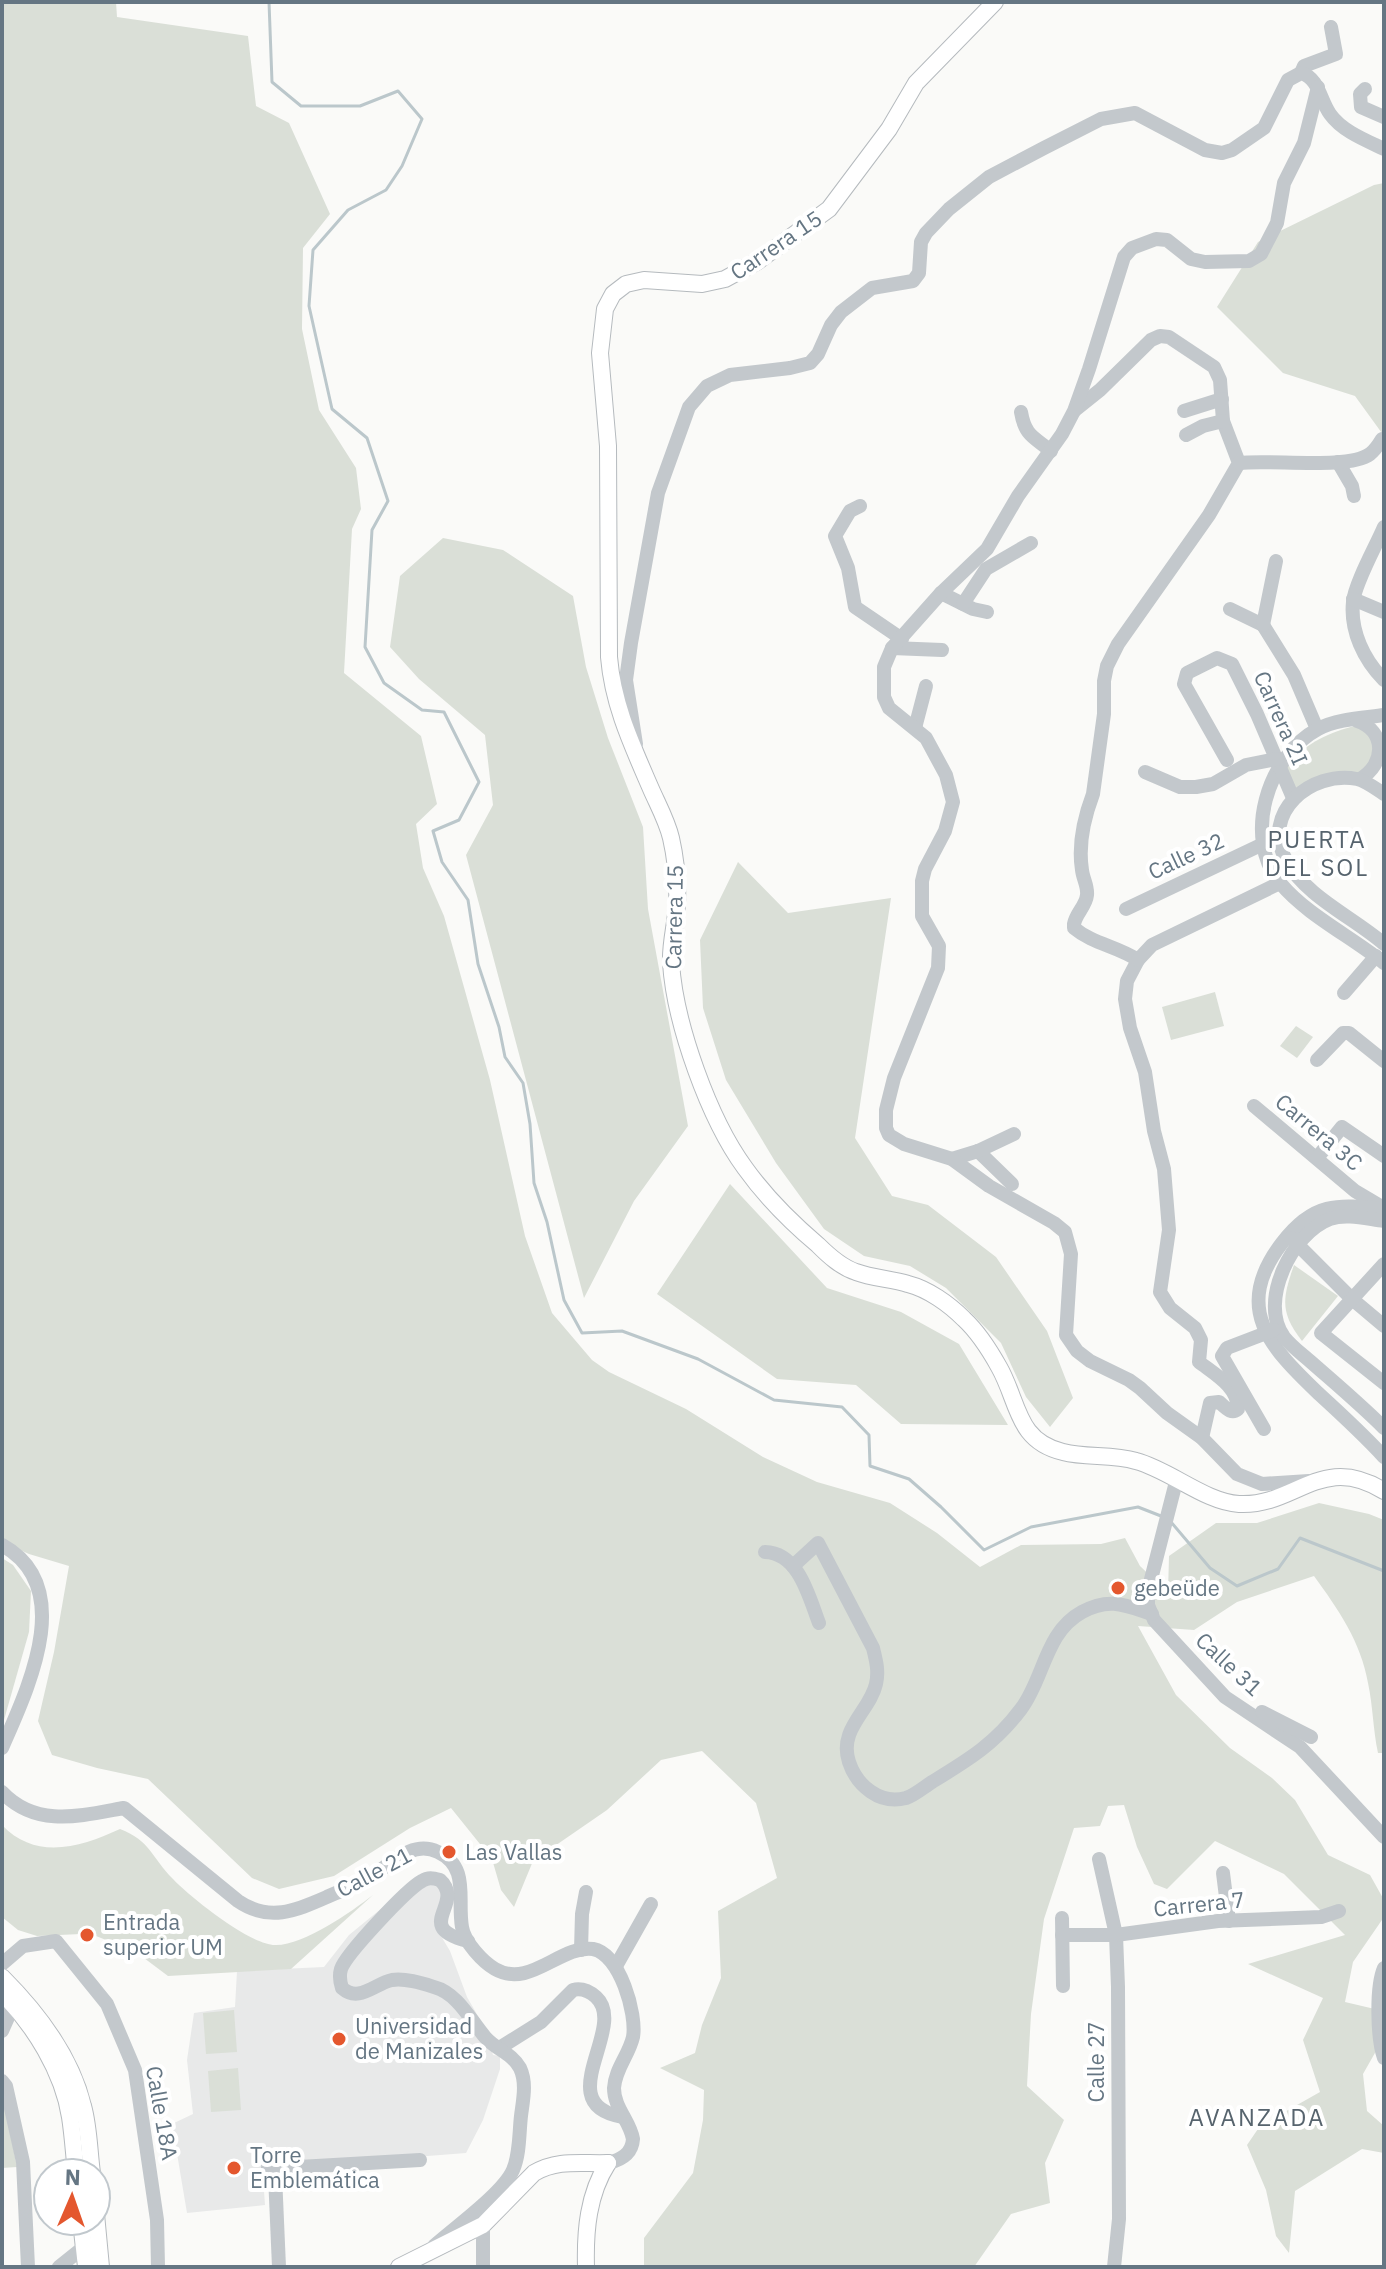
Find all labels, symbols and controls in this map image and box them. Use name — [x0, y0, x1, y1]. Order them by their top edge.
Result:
street label: Carrera 15 — [724, 203, 827, 286]
street label: Carrera 2I — [1248, 666, 1315, 770]
district label: PUERTA DEL SOL — [1265, 823, 1369, 883]
street label: Calle 32 — [1143, 825, 1229, 886]
street label: Carrera 15 — [658, 864, 689, 970]
street label: Carrera 3C — [1270, 1087, 1369, 1177]
place label: gebeüde — [1134, 1573, 1220, 1602]
marker: gebeüde — [1109, 1579, 1127, 1597]
street label: Calle 31 — [1190, 1625, 1269, 1702]
place label: Las Vallas — [465, 1837, 562, 1866]
street label: Calle 21 — [331, 1840, 416, 1903]
marker: Las Vallas — [440, 1843, 458, 1861]
street label: Carrera 7 — [1152, 1884, 1246, 1923]
place label: Entrada superior UM — [103, 1907, 223, 1961]
marker: Entrada superior UM — [78, 1926, 96, 1944]
place label: Universidad de Manizales — [355, 2011, 483, 2065]
street label: Calle 27 — [1081, 2022, 1110, 2102]
marker: Universidad de Manizales — [330, 2030, 348, 2048]
street label: Calle 18A — [140, 2064, 185, 2162]
district label: AVANZADA — [1189, 2101, 1325, 2133]
place label: Torre Emblemática — [250, 2140, 380, 2194]
north arrow — [32, 2157, 112, 2237]
marker: Torre Emblemática — [225, 2159, 243, 2177]
text: N — [64, 2162, 81, 2191]

